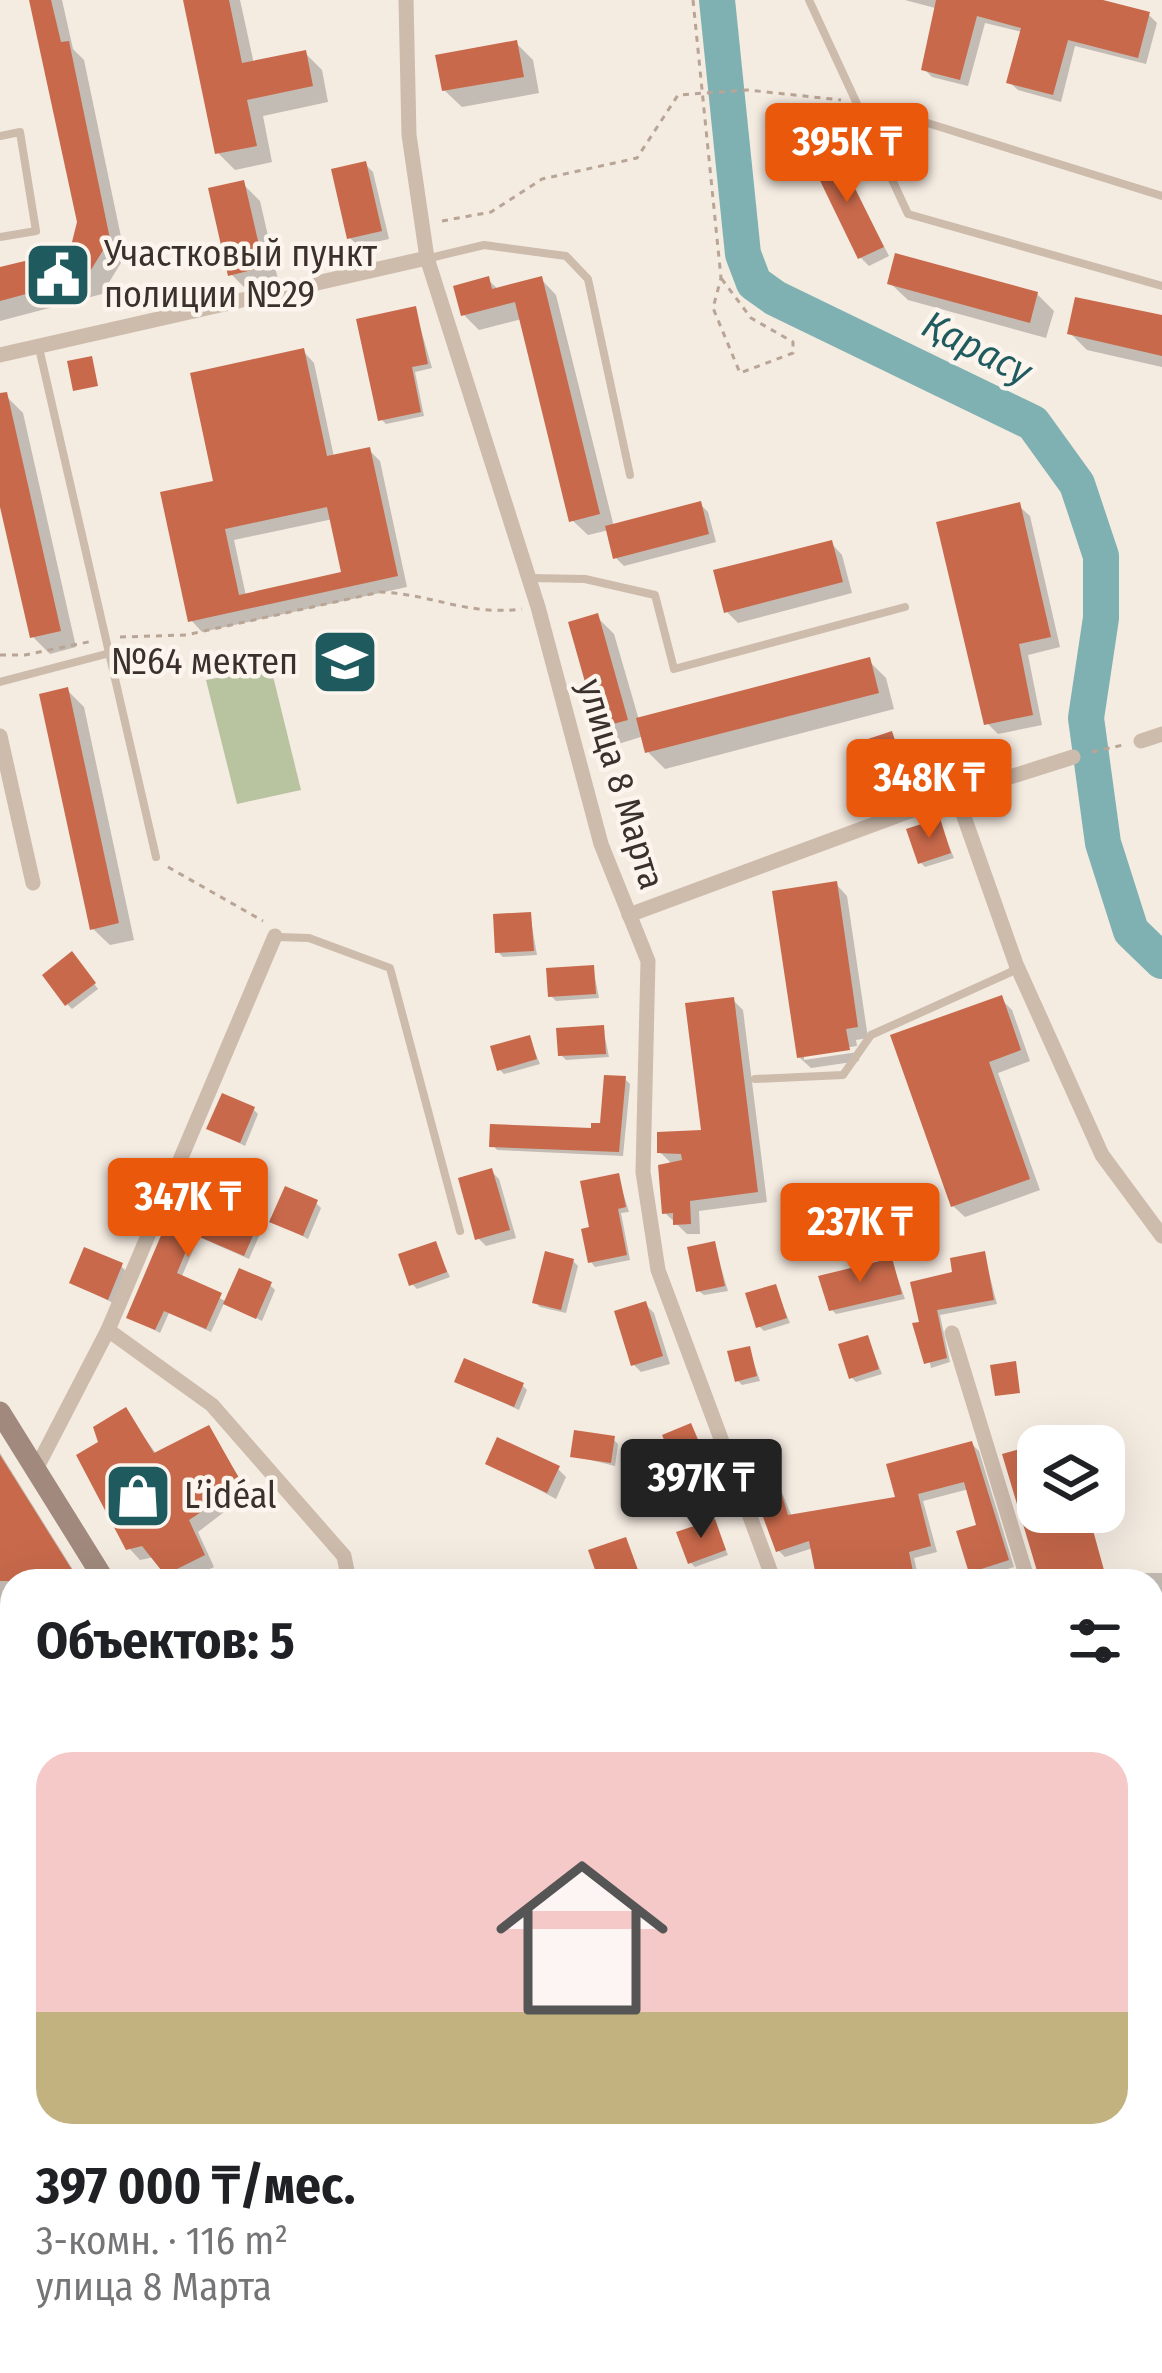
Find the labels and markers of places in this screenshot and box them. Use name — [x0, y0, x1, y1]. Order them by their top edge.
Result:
pin: 395K ₸ — [749, 103, 945, 205]
place label: Участковый пункт полиции №29 — [103, 232, 378, 317]
public building icon: Участковый пункт полиции №29 — [23, 240, 93, 310]
school or university icon: №64 мектеп — [310, 627, 380, 697]
place label: №64 мектеп — [111, 640, 298, 684]
pin: 348K ₸ — [831, 739, 1027, 841]
pin: 347K ₸ — [90, 1158, 286, 1260]
pin: 237K ₸ — [762, 1183, 958, 1285]
pin: 397K ₸ — [603, 1439, 799, 1541]
shop icon: L’idéal — [103, 1461, 173, 1531]
place label: L’idéal — [184, 1474, 277, 1518]

